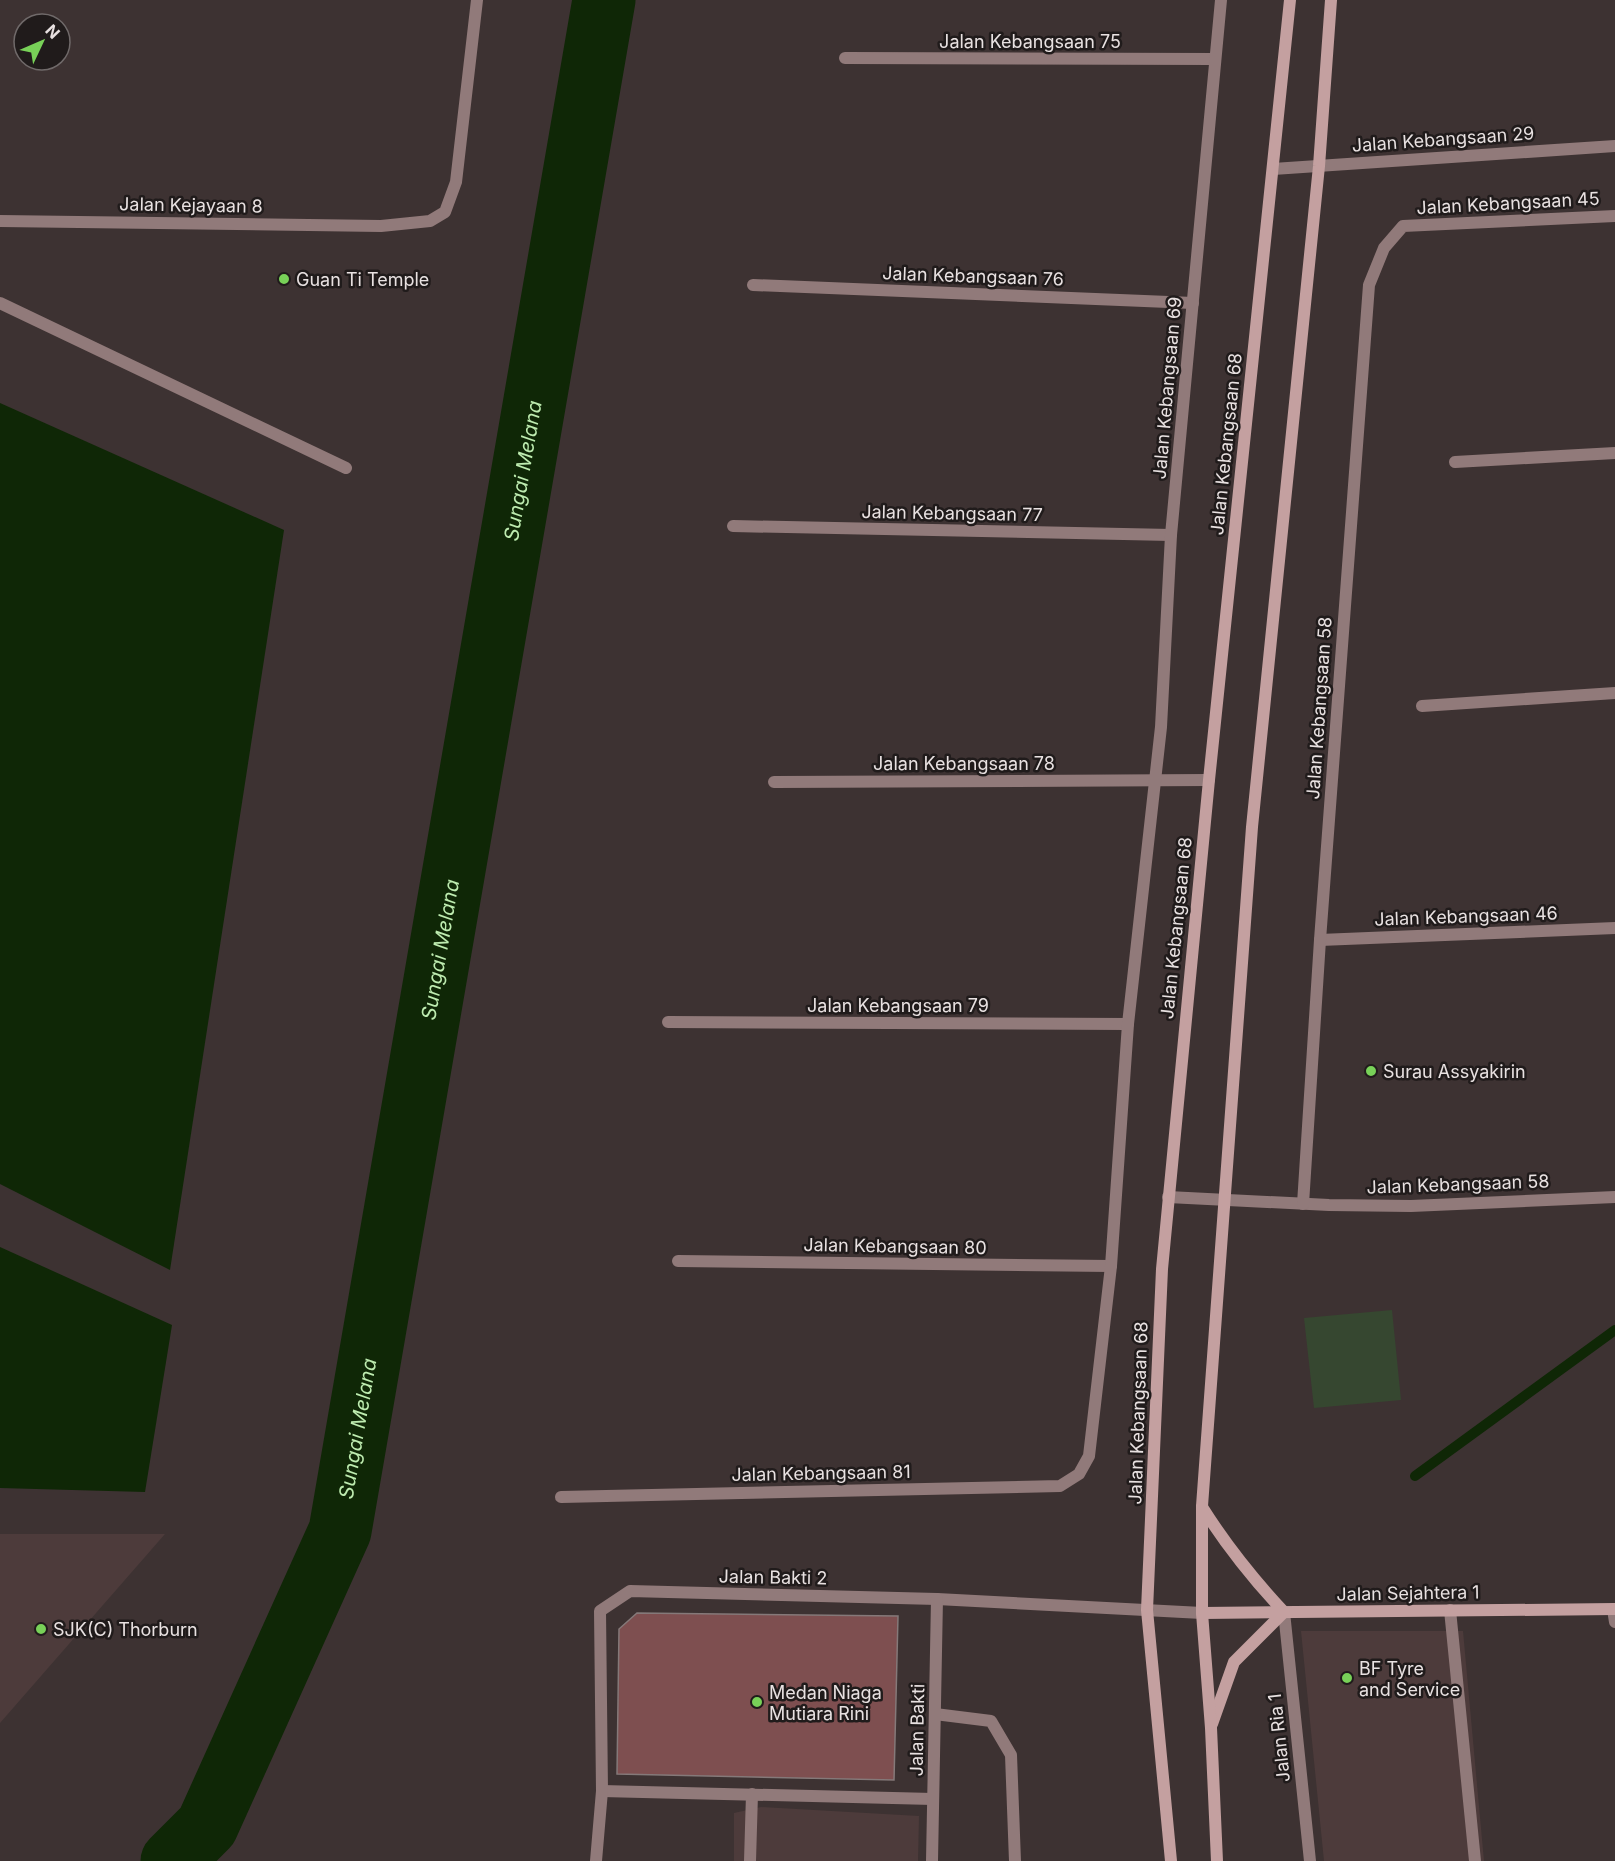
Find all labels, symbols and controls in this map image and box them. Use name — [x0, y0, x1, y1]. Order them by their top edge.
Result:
north arrow — [12, 12, 72, 72]
text: N — [41, 20, 64, 43]
street label: Jalan Kebangsaan 75 — [939, 31, 1121, 52]
street label: Jalan Kebangsaan 29 — [1351, 122, 1535, 156]
street label: Jalan Kebangsaan 45 — [1416, 188, 1600, 218]
street label: Jalan Kejayaan 8 — [119, 193, 263, 217]
street label: Jalan Kebangsaan 76 — [882, 262, 1064, 290]
place label: Guan Ti Temple — [296, 269, 429, 290]
marker: Guan Ti Temple — [277, 272, 291, 286]
street label: Jalan Kebangsaan 69 — [1149, 296, 1185, 480]
street label: Jalan Kebangsaan 68 — [1206, 352, 1246, 536]
water label: Sungai Melana — [499, 399, 547, 543]
street label: Jalan Kebangsaan 77 — [861, 501, 1043, 525]
street label: Jalan Kebangsaan 58 — [1302, 616, 1336, 800]
street label: Jalan Kebangsaan 78 — [873, 753, 1055, 774]
street label: Jalan Kebangsaan 68 — [1156, 836, 1196, 1020]
water label: Sungai Melana — [416, 877, 464, 1022]
street label: Jalan Kebangsaan 46 — [1374, 902, 1558, 930]
street label: Jalan Kebangsaan 79 — [807, 995, 989, 1016]
place label: Surau Assyakirin — [1383, 1061, 1526, 1082]
marker: Surau Assyakirin — [1364, 1064, 1378, 1078]
street label: Jalan Kebangsaan 58 — [1366, 1170, 1550, 1198]
street label: Jalan Kebangsaan 80 — [803, 1234, 987, 1258]
street label: Jalan Kebangsaan 68 — [1124, 1321, 1152, 1505]
water label: Sungai Melana — [334, 1356, 382, 1501]
street label: Jalan Kebangsaan 81 — [731, 1461, 911, 1485]
street label: Jalan Bakti 2 — [719, 1566, 827, 1588]
street label: Jalan Sejahtera 1 — [1336, 1581, 1480, 1605]
place label: SJK(C) Thorburn — [53, 1619, 198, 1640]
marker: SJK(C) Thorburn — [34, 1622, 48, 1636]
place label: BF Tyre and Service — [1359, 1658, 1460, 1700]
marker: BF Tyre and Service — [1340, 1671, 1354, 1685]
place label: Medan Niaga Mutiara Rini — [769, 1682, 882, 1724]
street label: Jalan Bakti — [906, 1684, 928, 1776]
street label: Jalan Ria 1 — [1264, 1693, 1294, 1783]
marker: Medan Niaga Mutiara Rini — [750, 1695, 764, 1709]

